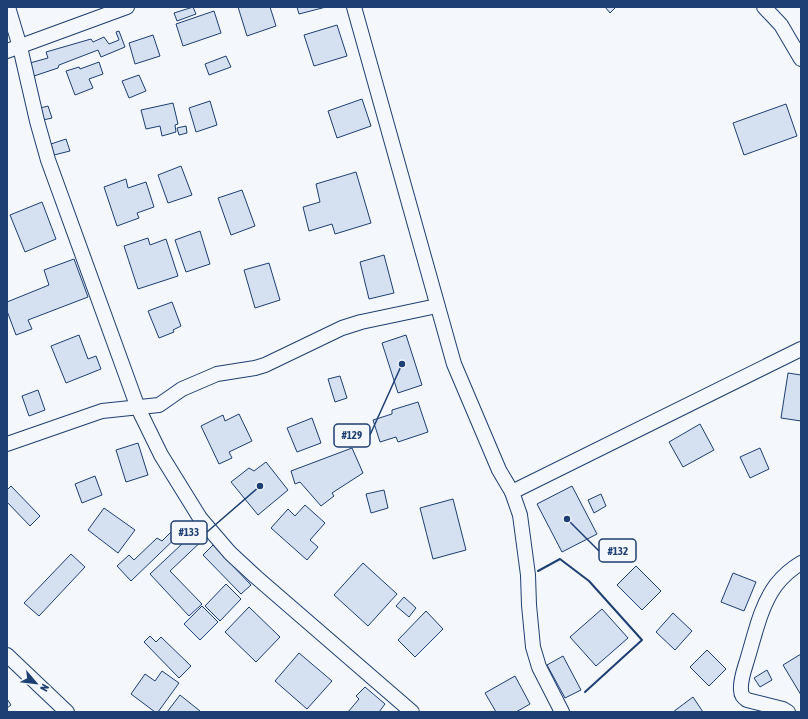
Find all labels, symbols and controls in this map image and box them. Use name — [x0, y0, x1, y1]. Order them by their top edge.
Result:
callout: #129 — [334, 424, 370, 447]
text: #129 — [341, 429, 362, 441]
callout: #133 — [171, 521, 207, 544]
text: #133 — [178, 526, 199, 538]
callout: #132 — [599, 539, 636, 562]
text: #132 — [607, 545, 628, 557]
north arrow — [16, 663, 56, 703]
text: N — [38, 682, 52, 693]

